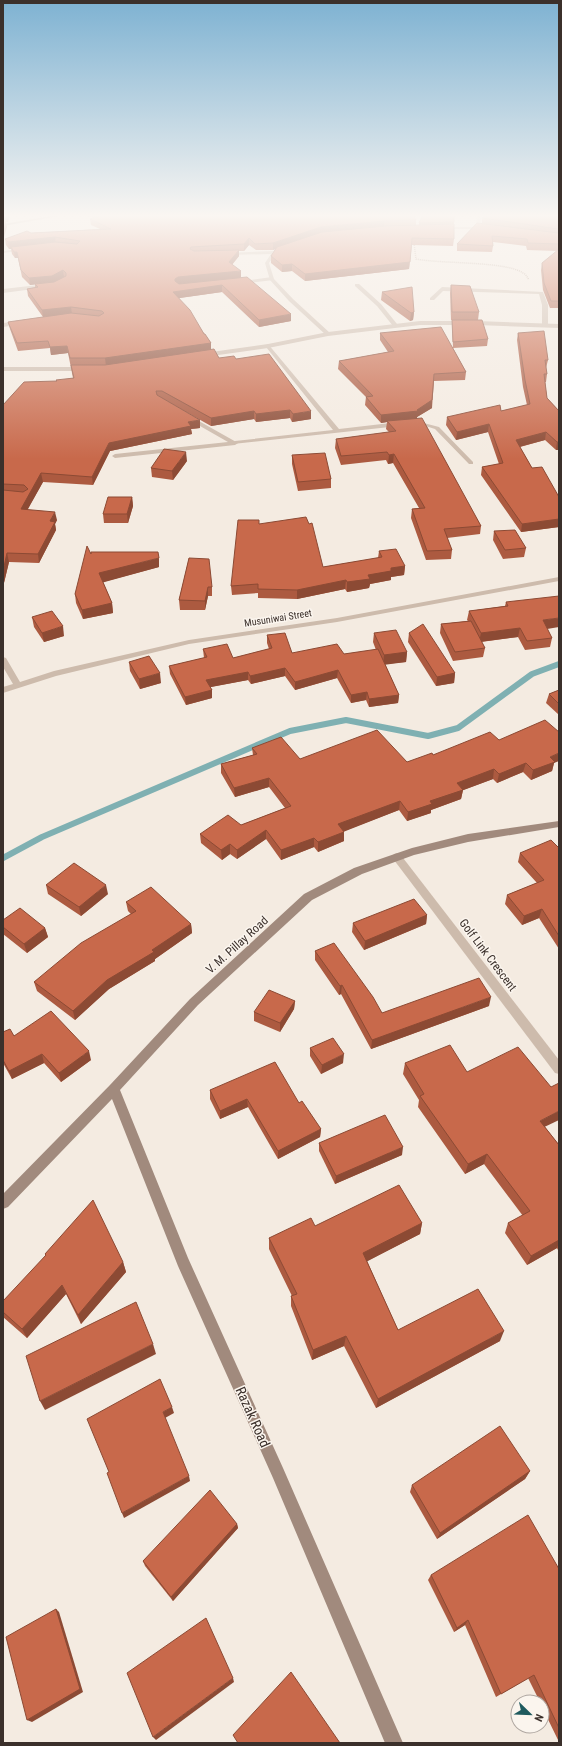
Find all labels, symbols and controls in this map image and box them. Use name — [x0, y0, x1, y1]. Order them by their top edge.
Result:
street label: Musuniwai Street — [243, 607, 313, 629]
street label: V. M. Pillay Road — [203, 913, 271, 977]
street label: Golf Link Crescent — [456, 916, 520, 994]
street label: Razak Road — [233, 1384, 273, 1450]
north arrow — [510, 1694, 550, 1734]
text: N — [531, 1712, 546, 1724]

